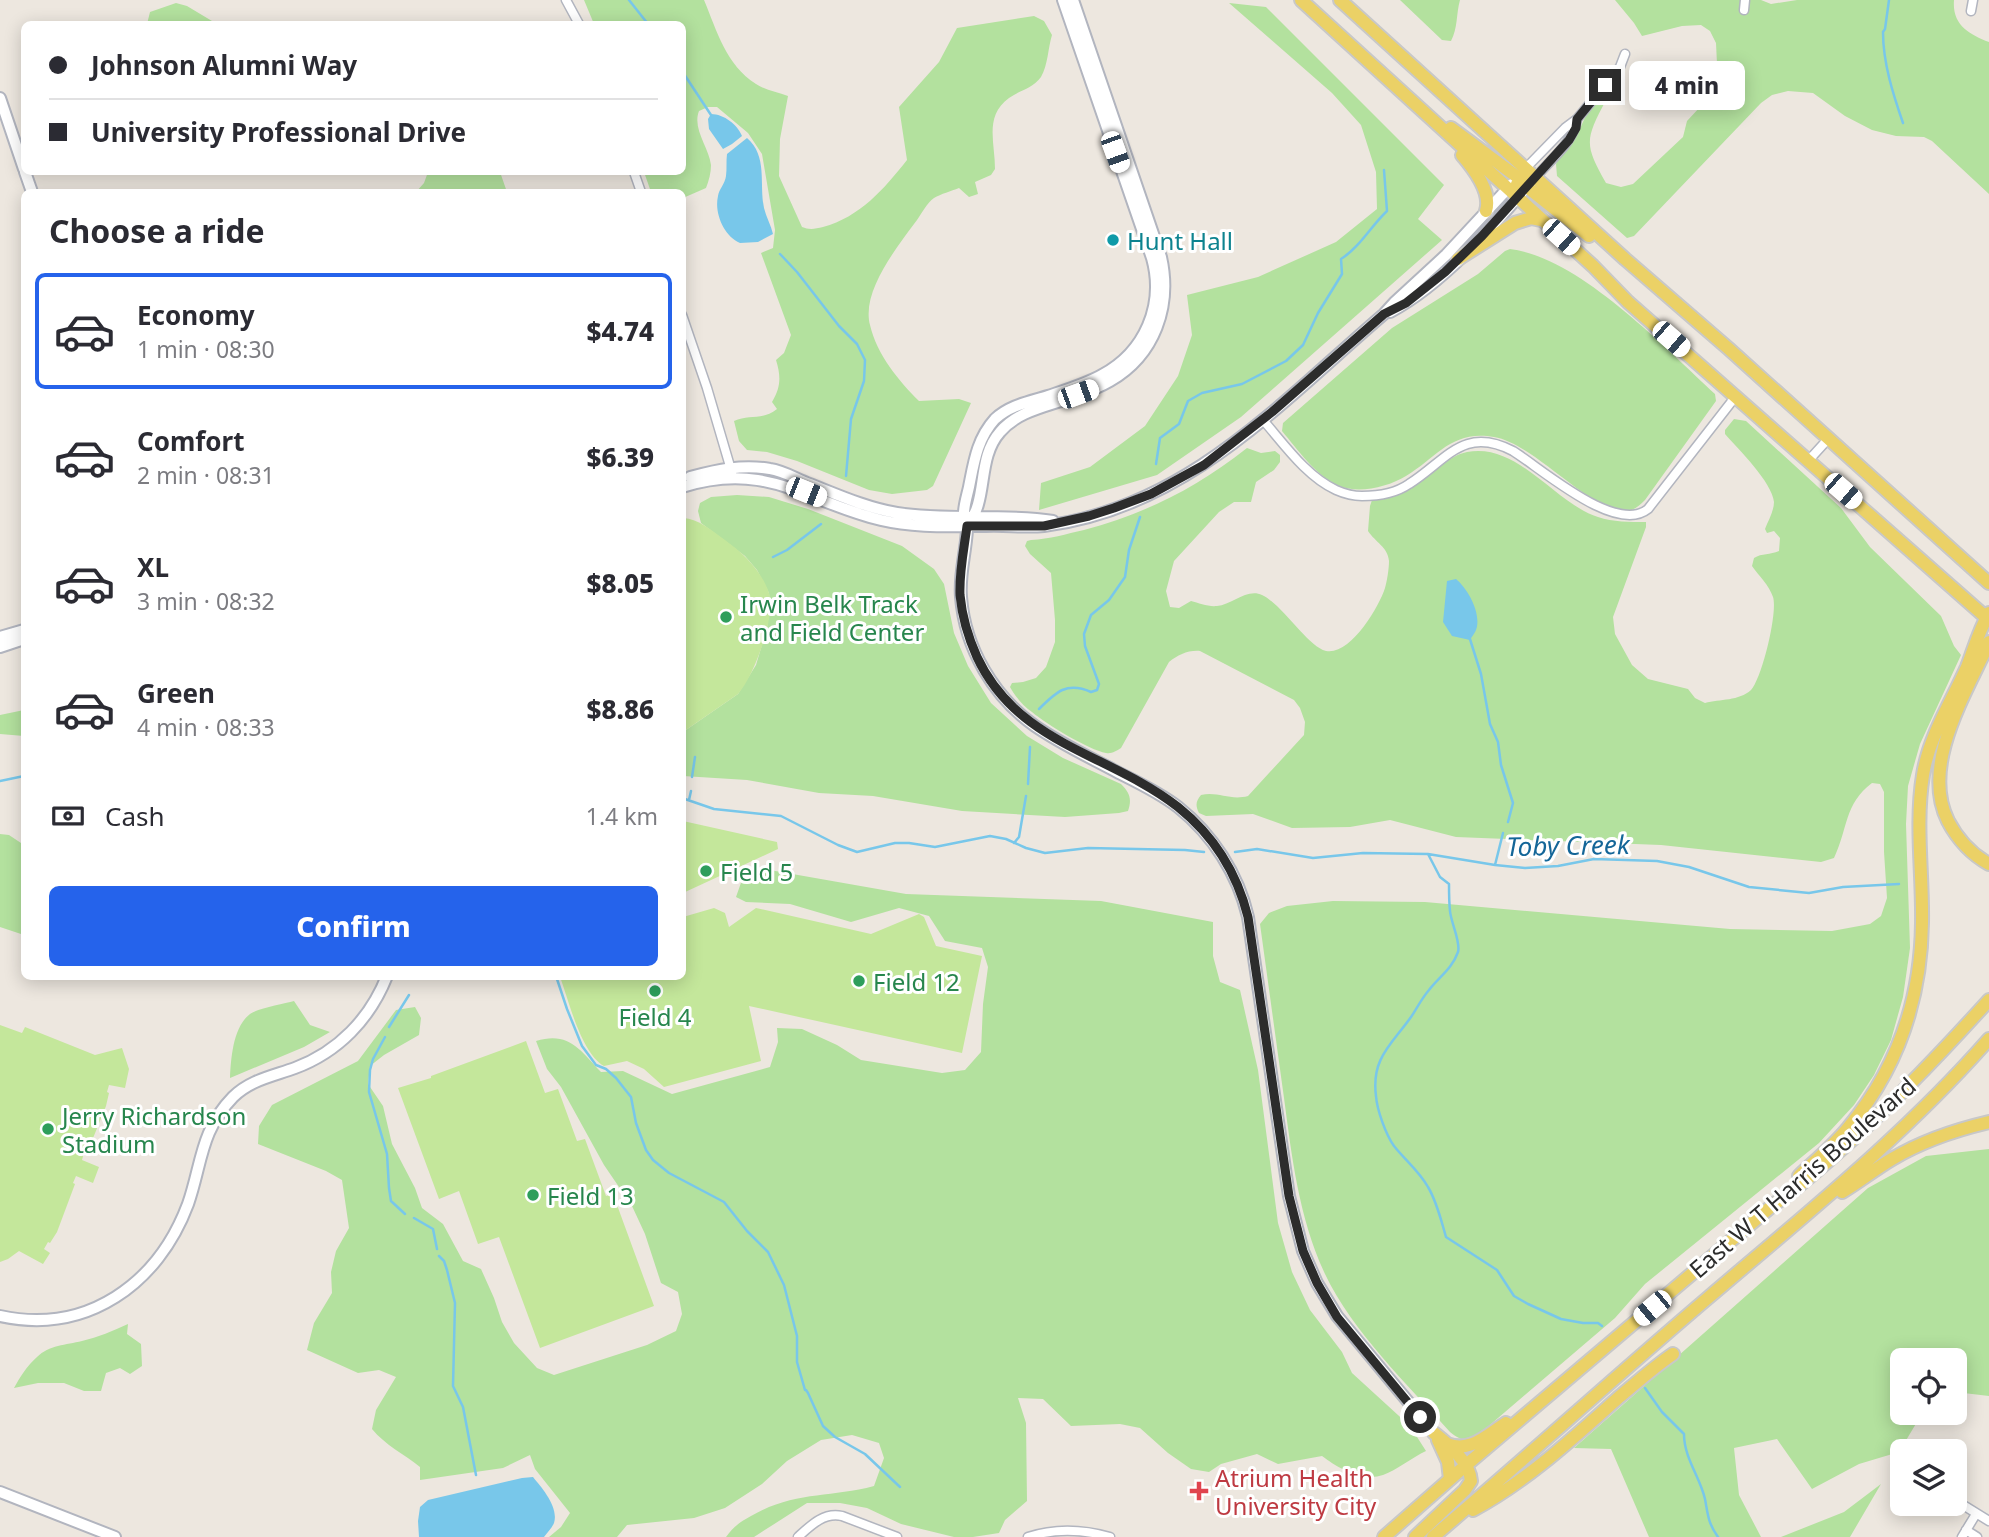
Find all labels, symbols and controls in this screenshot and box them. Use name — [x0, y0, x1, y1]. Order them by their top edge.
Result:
text: Johnson Alumni Way — [91, 47, 357, 83]
callout: 4 min — [1630, 60, 1745, 110]
route end — [1589, 69, 1621, 101]
text: 4 min — [1655, 69, 1719, 101]
text: University Professional Drive — [91, 114, 466, 150]
car — [1098, 129, 1133, 175]
text: Choose a ride — [49, 209, 265, 252]
car — [1539, 215, 1584, 259]
place label: Hunt Hall — [1127, 224, 1233, 257]
marker: Hunt Hall — [1105, 232, 1121, 248]
text: Economy — [137, 297, 255, 333]
icon: car — [53, 300, 116, 363]
text: $4.74 — [587, 313, 654, 349]
car — [1649, 317, 1694, 361]
text: 1 min · 08:30 — [137, 333, 275, 365]
car — [1055, 377, 1102, 411]
text: Comfort — [137, 423, 245, 459]
icon: car — [53, 426, 116, 489]
text: $6.39 — [587, 439, 654, 475]
text: 2 min · 08:31 — [137, 459, 275, 491]
car — [1821, 469, 1866, 513]
car — [783, 474, 830, 510]
text: XL — [137, 549, 169, 585]
icon: car — [53, 552, 116, 615]
text: $8.05 — [587, 565, 654, 601]
text: 3 min · 08:32 — [137, 585, 275, 617]
place label: Irwin Belk Track and Field Center — [740, 587, 924, 648]
marker: Irwin Belk Track and Field Center — [718, 609, 734, 625]
text: Green — [137, 675, 215, 711]
icon: car — [53, 678, 116, 741]
text: $8.86 — [587, 691, 654, 727]
text: 4 min · 08:33 — [137, 711, 275, 743]
icon: cash — [49, 797, 87, 835]
text: Cash — [105, 798, 165, 834]
text: 1.4 km — [586, 800, 658, 832]
water label: Toby Creek — [1506, 826, 1631, 864]
place label: Field 5 — [720, 855, 793, 888]
marker: Field 5 — [698, 863, 714, 879]
button: Confirm — [49, 886, 658, 966]
place label: Field 12 — [873, 965, 960, 998]
marker: Field 12 — [851, 973, 867, 989]
marker: Field 4 — [647, 983, 663, 999]
place label: Field 4 — [618, 1000, 692, 1033]
street label: East W T Harris Boulevard — [1682, 1069, 1922, 1285]
place label: Jerry Richardson Stadium — [60, 1099, 246, 1160]
marker: Jerry Richardson Stadium — [40, 1121, 56, 1137]
place label: Field 13 — [547, 1179, 634, 1212]
marker: Field 13 — [525, 1187, 541, 1203]
car — [1630, 1286, 1675, 1330]
map controls — [1890, 1348, 1967, 1516]
button: locate — [1890, 1348, 1967, 1425]
route start — [1404, 1401, 1436, 1433]
button: layers — [1890, 1439, 1967, 1516]
place label: Atrium Health University City — [1215, 1461, 1377, 1522]
marker: Atrium Health University City — [1189, 1481, 1209, 1501]

